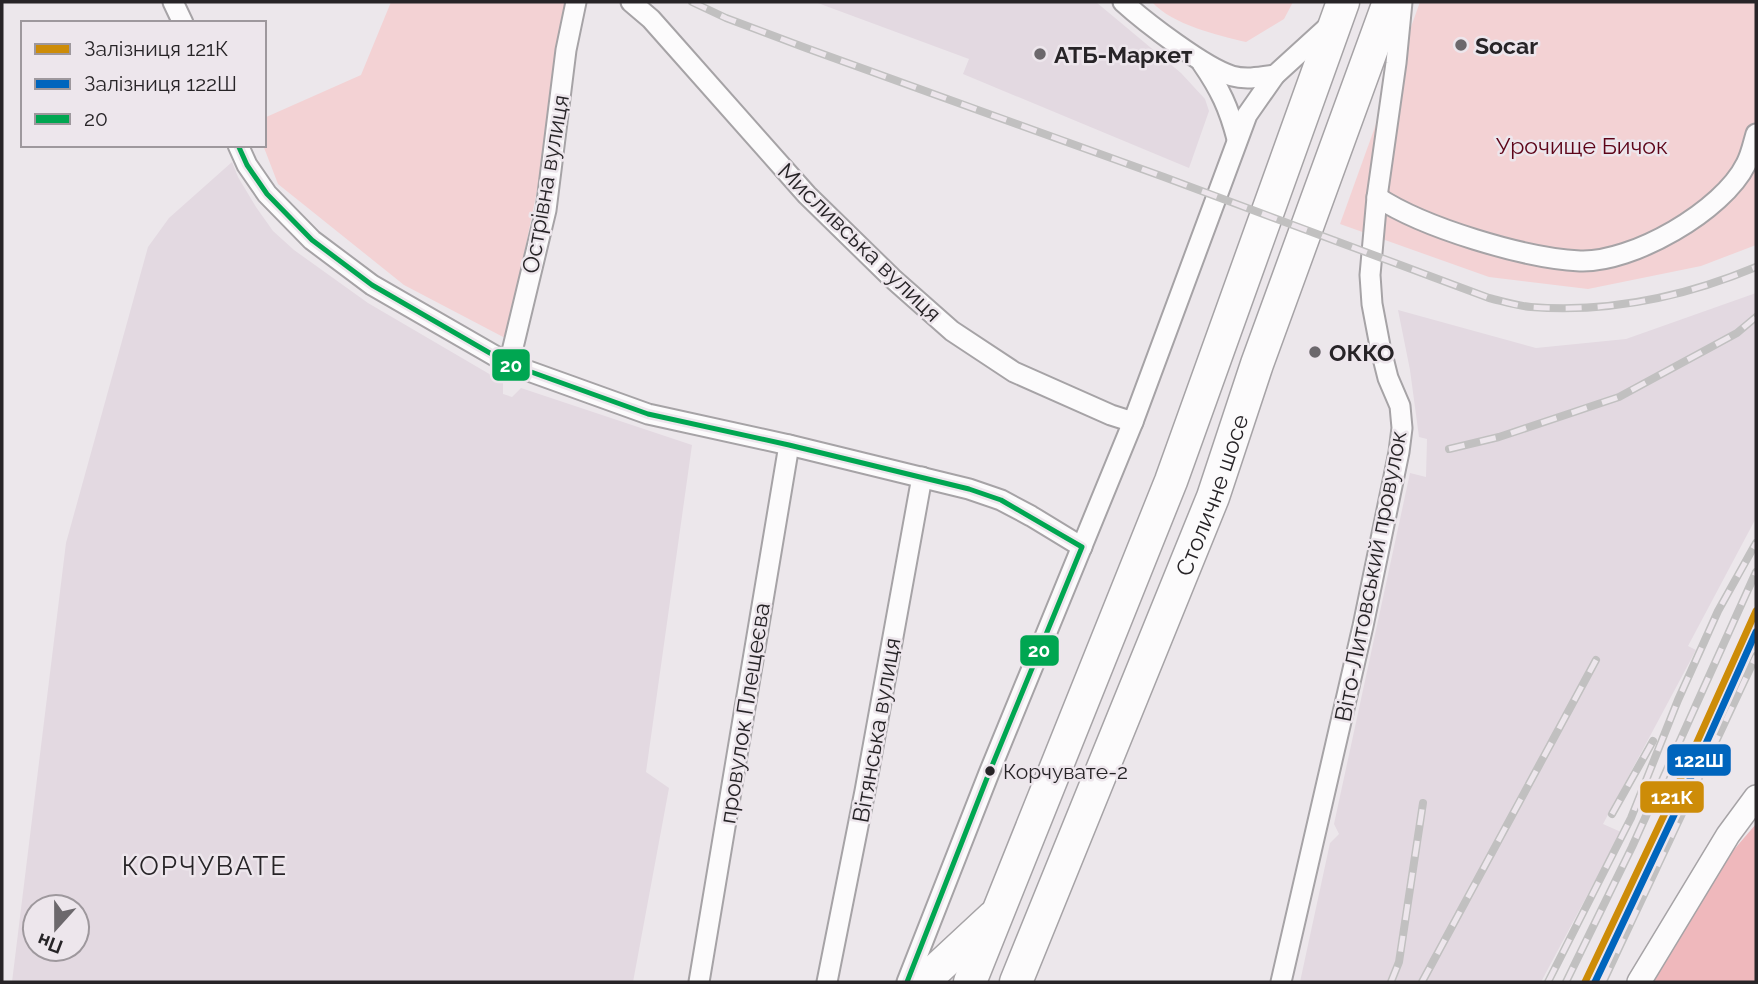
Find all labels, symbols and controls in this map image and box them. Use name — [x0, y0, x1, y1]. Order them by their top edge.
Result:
legend — [21, 21, 266, 147]
place label: Socar — [1475, 32, 1538, 59]
text: Залізниця 121К — [84, 36, 228, 61]
marker: Socar — [1453, 37, 1469, 53]
place label: АТБ-Маркет — [1054, 41, 1193, 68]
marker: АТБ-Маркет — [1032, 46, 1048, 62]
text: Залізниця 122Ш — [84, 71, 237, 96]
street label: Острівна вулиця — [516, 93, 574, 275]
text: 20 — [84, 106, 108, 131]
park label: Урочище Бичок — [1496, 132, 1668, 159]
street label: Мисливська вулиця — [773, 157, 947, 327]
place label: ОККО — [1329, 339, 1394, 366]
marker: ОККО — [1307, 344, 1323, 360]
line badge: 20 — [491, 348, 531, 382]
text: 20 — [500, 354, 522, 376]
street label: Столичне шосе — [1169, 411, 1253, 579]
street label: Віто-Литовський провулок — [1329, 428, 1411, 724]
street label: провулок Плещеєва — [713, 601, 775, 825]
line badge: 20 — [1019, 634, 1060, 667]
street label: Вітянська вулиця — [846, 635, 906, 825]
text: 20 — [1028, 639, 1050, 661]
line badge: 122Ш — [1666, 743, 1732, 777]
text: 122Ш — [1674, 749, 1724, 771]
place label: Корчувате-2 — [1003, 759, 1128, 784]
marker: Корчувате-2 — [983, 764, 997, 778]
line badge: 121К — [1639, 780, 1705, 814]
text: 121К — [1651, 786, 1693, 808]
district label: КОРЧУВАТЕ — [122, 851, 288, 881]
north arrow — [21, 893, 91, 963]
text: Пн — [34, 929, 66, 959]

